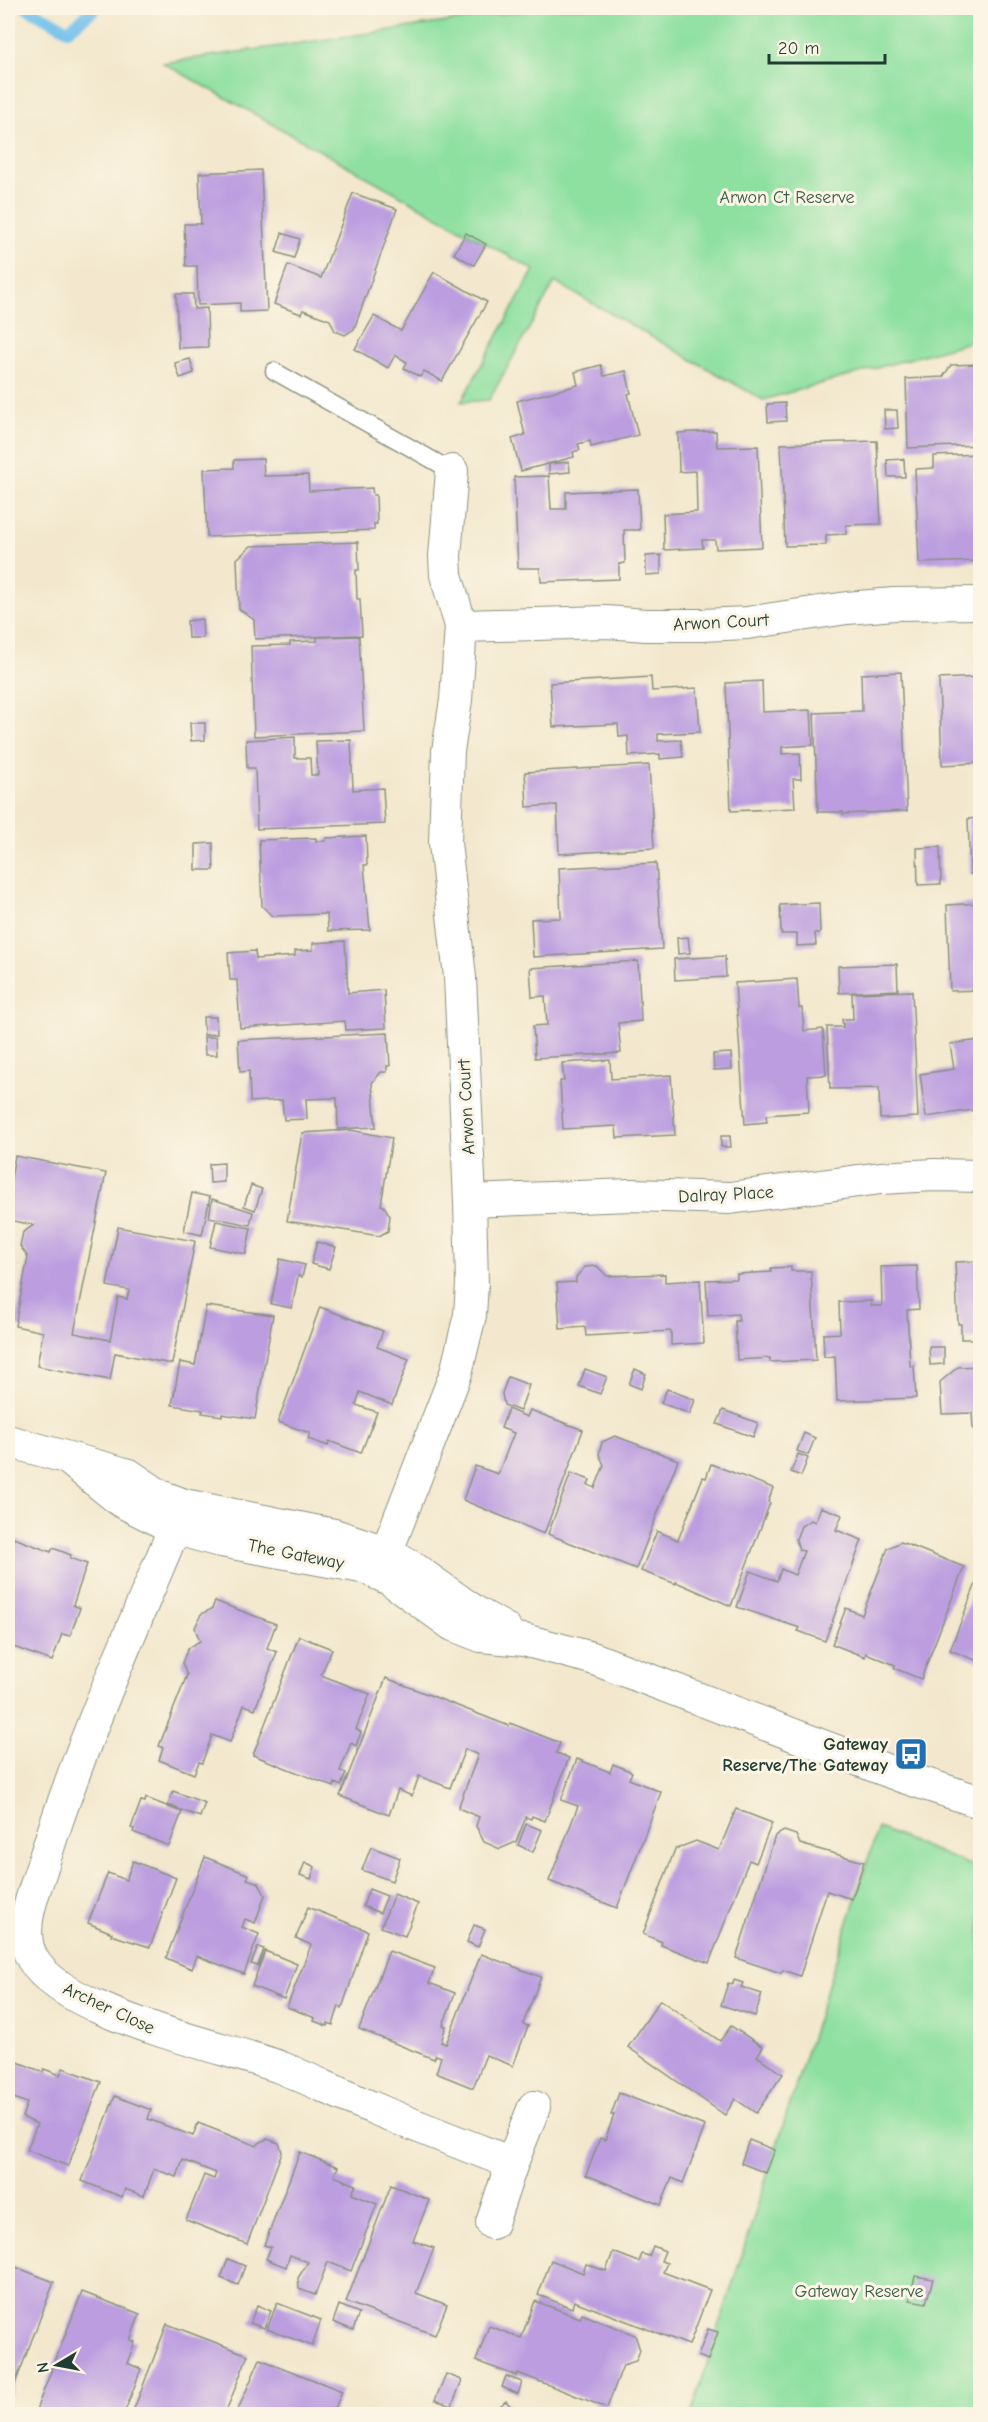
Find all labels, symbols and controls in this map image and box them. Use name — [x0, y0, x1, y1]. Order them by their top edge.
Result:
scale bar — [769, 27, 884, 65]
text: 20 m — [778, 38, 819, 59]
park label: Arwon Ct Reserve — [719, 187, 855, 208]
street label: Arwon Court — [673, 609, 770, 635]
street label: Arwon Court — [453, 1058, 479, 1155]
street label: Dalray Place — [678, 1182, 774, 1207]
street label: The Gateway — [246, 1535, 347, 1574]
place label: Gateway Reserve/The Gateway — [722, 1734, 889, 1776]
bus stop icon: Gateway Reserve/The Gateway — [893, 1736, 929, 1772]
street label: Archer Close — [60, 1978, 158, 2039]
park label: Gateway Reserve — [795, 2281, 923, 2302]
north arrow — [27, 2335, 87, 2395]
text: N — [33, 2361, 53, 2374]

